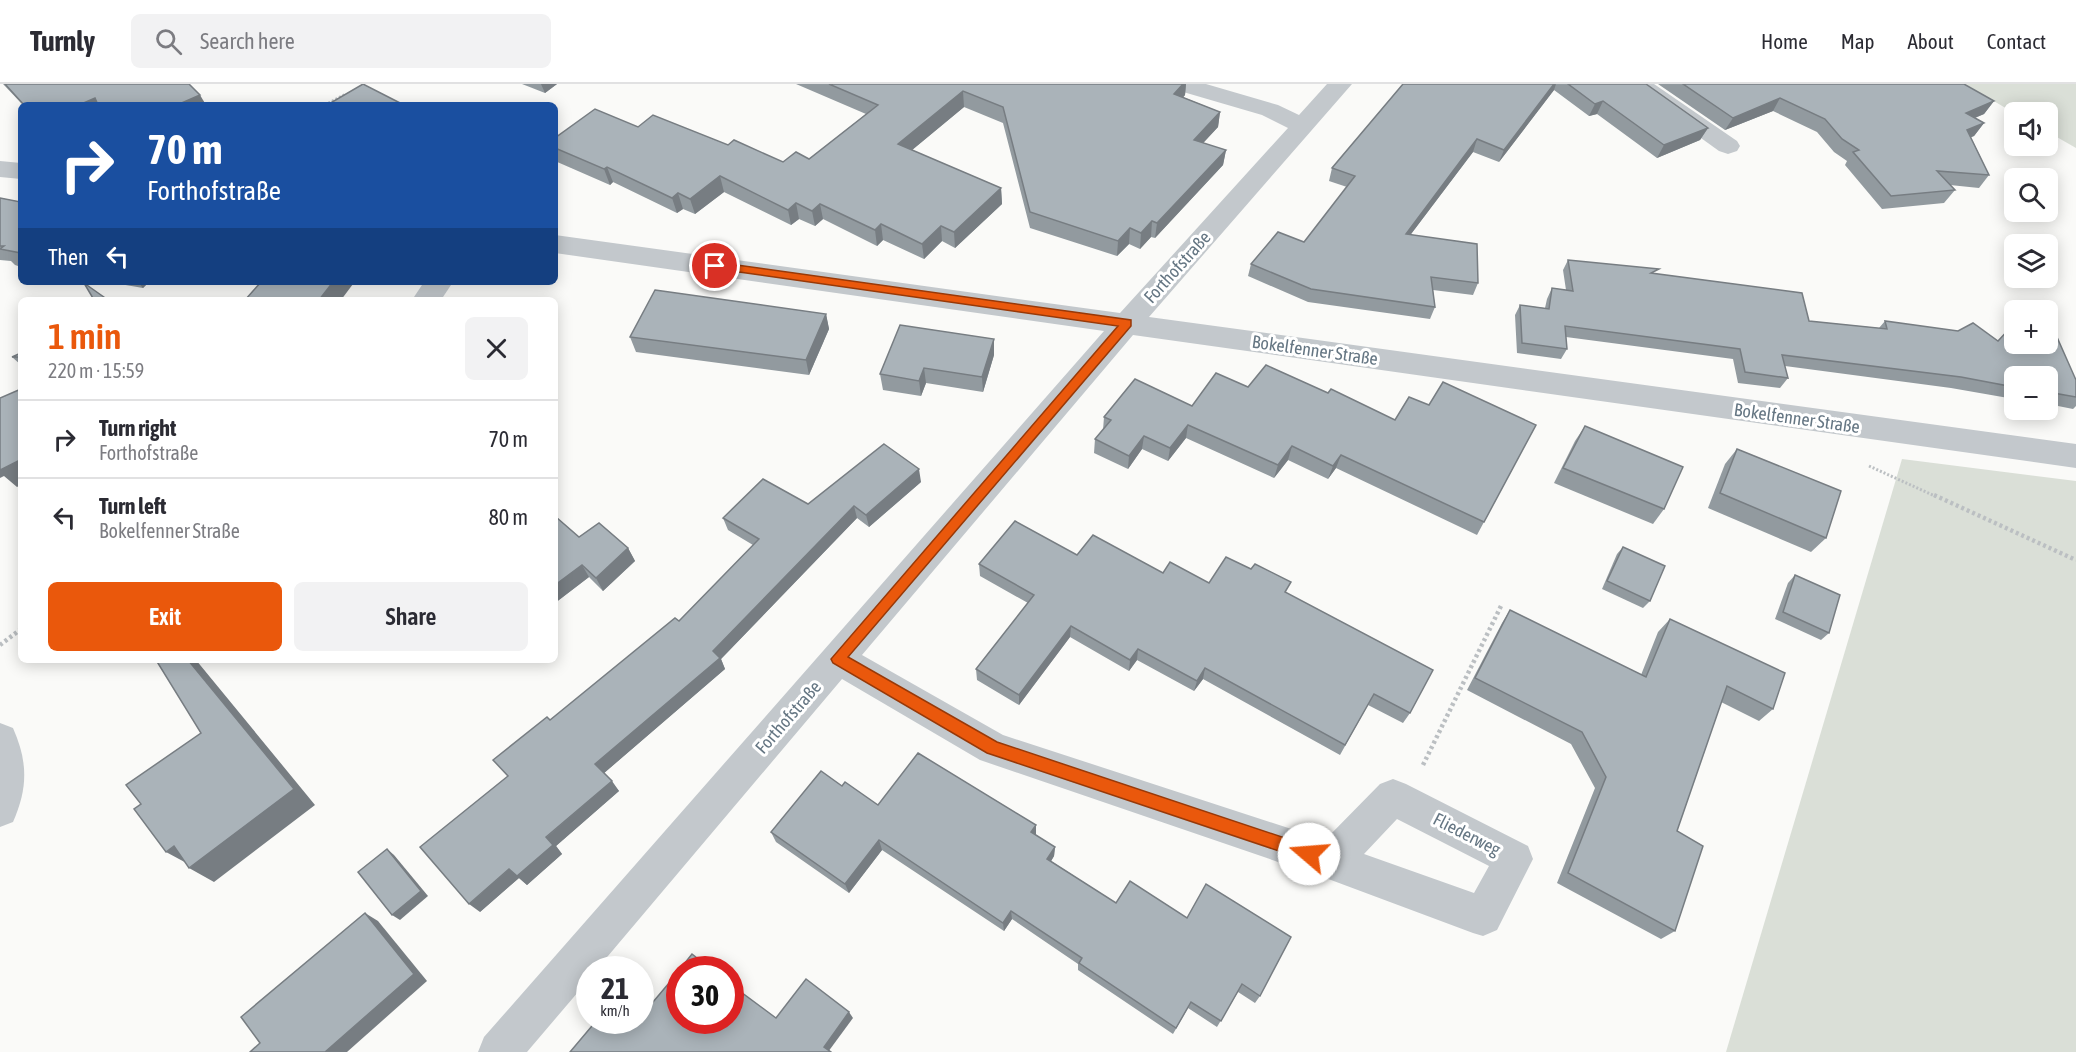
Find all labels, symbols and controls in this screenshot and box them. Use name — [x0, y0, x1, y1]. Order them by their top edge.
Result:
search box — [131, 14, 551, 68]
text: Turnly — [30, 25, 95, 57]
icon: search — [152, 25, 185, 58]
text: Search here — [200, 28, 295, 54]
text: Home — [1761, 29, 1808, 53]
text: Map — [1841, 29, 1875, 53]
text: About — [1908, 29, 1954, 53]
text: Contact — [1987, 29, 2046, 53]
map controls — [2004, 102, 2058, 420]
button: sound — [2004, 102, 2058, 156]
text: 70 m — [147, 125, 222, 173]
icon: right — [48, 126, 126, 204]
button: search — [2004, 168, 2058, 222]
text: Forthofstraße — [147, 175, 281, 206]
street label: Forthofstraße — [1139, 227, 1215, 307]
button: layers — [2004, 234, 2058, 288]
icon: left — [101, 240, 134, 273]
pin — [689, 240, 740, 291]
text: Then — [48, 244, 89, 270]
icon: arrive — [698, 249, 731, 282]
button: + — [2004, 300, 2058, 354]
text: 1 min — [48, 315, 122, 357]
button: close — [465, 317, 528, 380]
street label: Bokelfenner Straße — [1251, 331, 1379, 369]
text: 220 m · 15:59 — [48, 359, 144, 382]
button: − — [2004, 366, 2058, 420]
street label: Bokelfenner Straße — [1733, 399, 1861, 437]
text: Turn right — [99, 415, 176, 441]
icon: right — [48, 423, 81, 456]
text: 70 m — [488, 426, 528, 452]
text: Forthofstraße — [99, 441, 198, 464]
text: Turn left — [99, 493, 166, 519]
icon: left — [48, 501, 81, 534]
text: 80 m — [488, 504, 528, 530]
text: Bokelfenner Straße — [99, 519, 240, 542]
button: Exit — [48, 582, 282, 651]
button: Share — [294, 582, 528, 651]
street label: Forthofstraße — [751, 676, 825, 758]
street label: Fliederweg — [1430, 808, 1504, 860]
position arrow — [1277, 822, 1341, 886]
speed limit sign: 30 — [666, 956, 744, 1034]
text: 21 — [601, 971, 629, 1005]
text: km/h — [600, 1002, 630, 1019]

